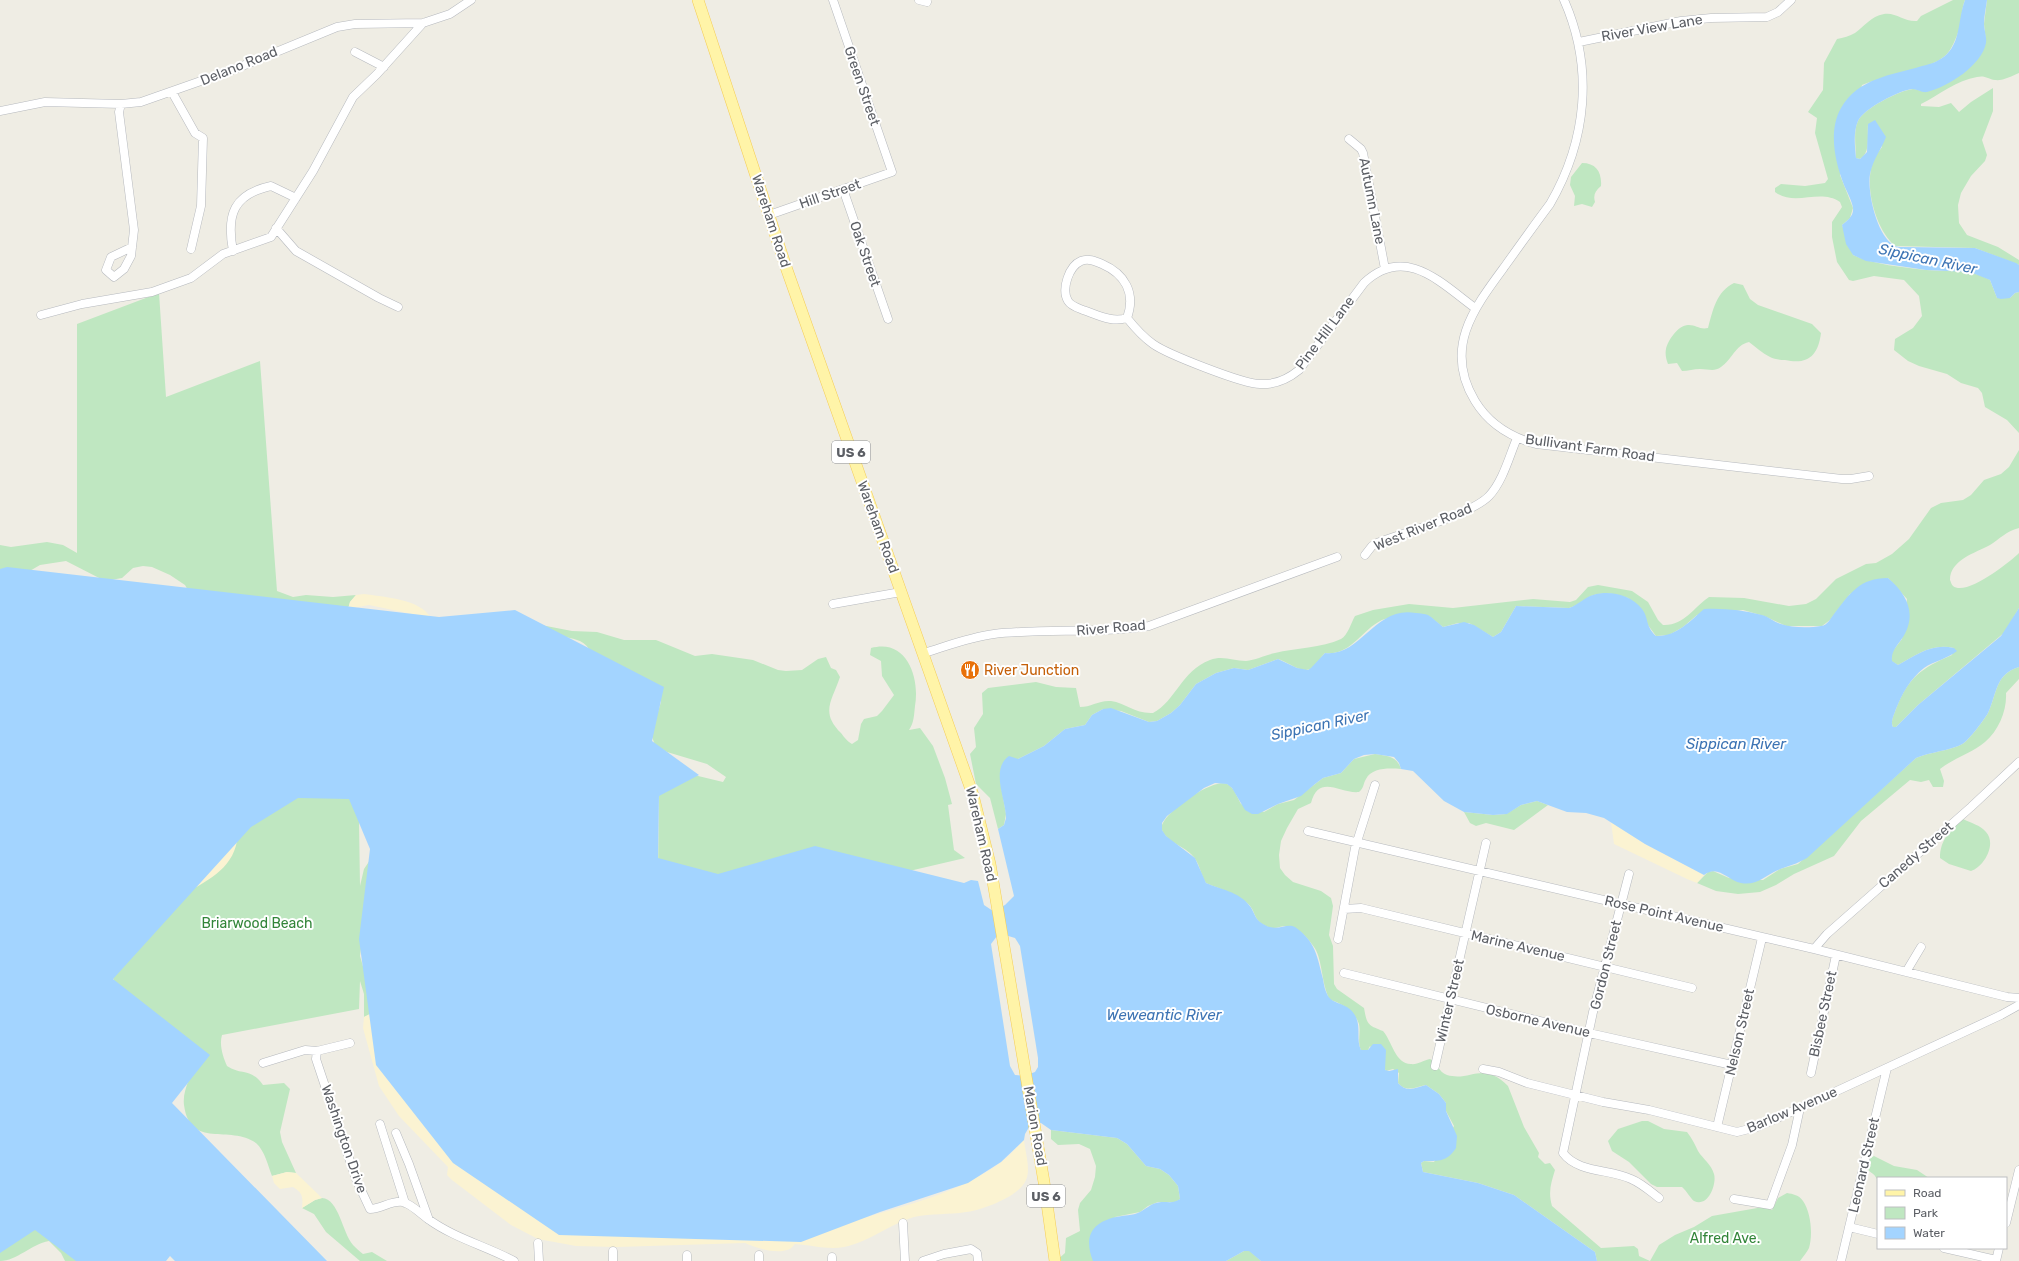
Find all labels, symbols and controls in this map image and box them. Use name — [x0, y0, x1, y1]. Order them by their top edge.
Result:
street label: River View Lane — [1600, 11, 1704, 45]
street label: Delano Road — [198, 43, 280, 89]
street label: Green Street — [840, 44, 884, 128]
street label: Autumn Lane — [1355, 156, 1389, 246]
street label: Wareham Road — [748, 172, 794, 270]
street label: Hill Street — [797, 175, 864, 212]
street label: Oak Street — [846, 219, 884, 290]
water label: Sippican River — [1877, 240, 1980, 278]
street label: Pine Hill Lane — [1292, 293, 1358, 373]
street label: Bullivant Farm Road — [1524, 431, 1656, 465]
road number: US 6 — [832, 441, 870, 463]
street label: Wareham Road — [853, 479, 903, 575]
street label: West River Road — [1371, 500, 1475, 554]
street label: River Road — [1076, 617, 1146, 639]
restaurant icon: River Junction — [959, 659, 981, 681]
place label: River Junction — [984, 662, 1079, 679]
water label: Sippican River — [1269, 706, 1372, 744]
water label: Sippican River — [1686, 735, 1787, 753]
street label: Wareham Road — [962, 785, 1000, 883]
street label: Canedy Street — [1875, 818, 1957, 892]
street label: Rose Point Avenue — [1603, 892, 1725, 936]
park label: Briarwood Beach — [201, 915, 313, 932]
street label: Gordon Street — [1587, 918, 1625, 1011]
street label: Marine Avenue — [1469, 927, 1567, 965]
street label: Winter Street — [1432, 957, 1468, 1044]
street label: Bisbee Street — [1806, 969, 1841, 1059]
street label: Nelson Street — [1722, 986, 1758, 1077]
street label: Osborne Avenue — [1484, 1001, 1592, 1041]
water label: Weweantic River — [1107, 1006, 1223, 1024]
street label: Washington Drive — [317, 1083, 371, 1196]
street label: Barlow Avenue — [1744, 1083, 1840, 1137]
street label: Marion Road — [1020, 1085, 1050, 1167]
street label: Leonard Street — [1845, 1115, 1883, 1214]
legend — [1877, 1177, 2007, 1249]
road number: US 6 — [1027, 1185, 1065, 1207]
text: Road — [1913, 1186, 1941, 1200]
text: Park — [1913, 1206, 1939, 1220]
text: Water — [1913, 1226, 1945, 1240]
park label: Alfred Ave. — [1690, 1230, 1760, 1247]

